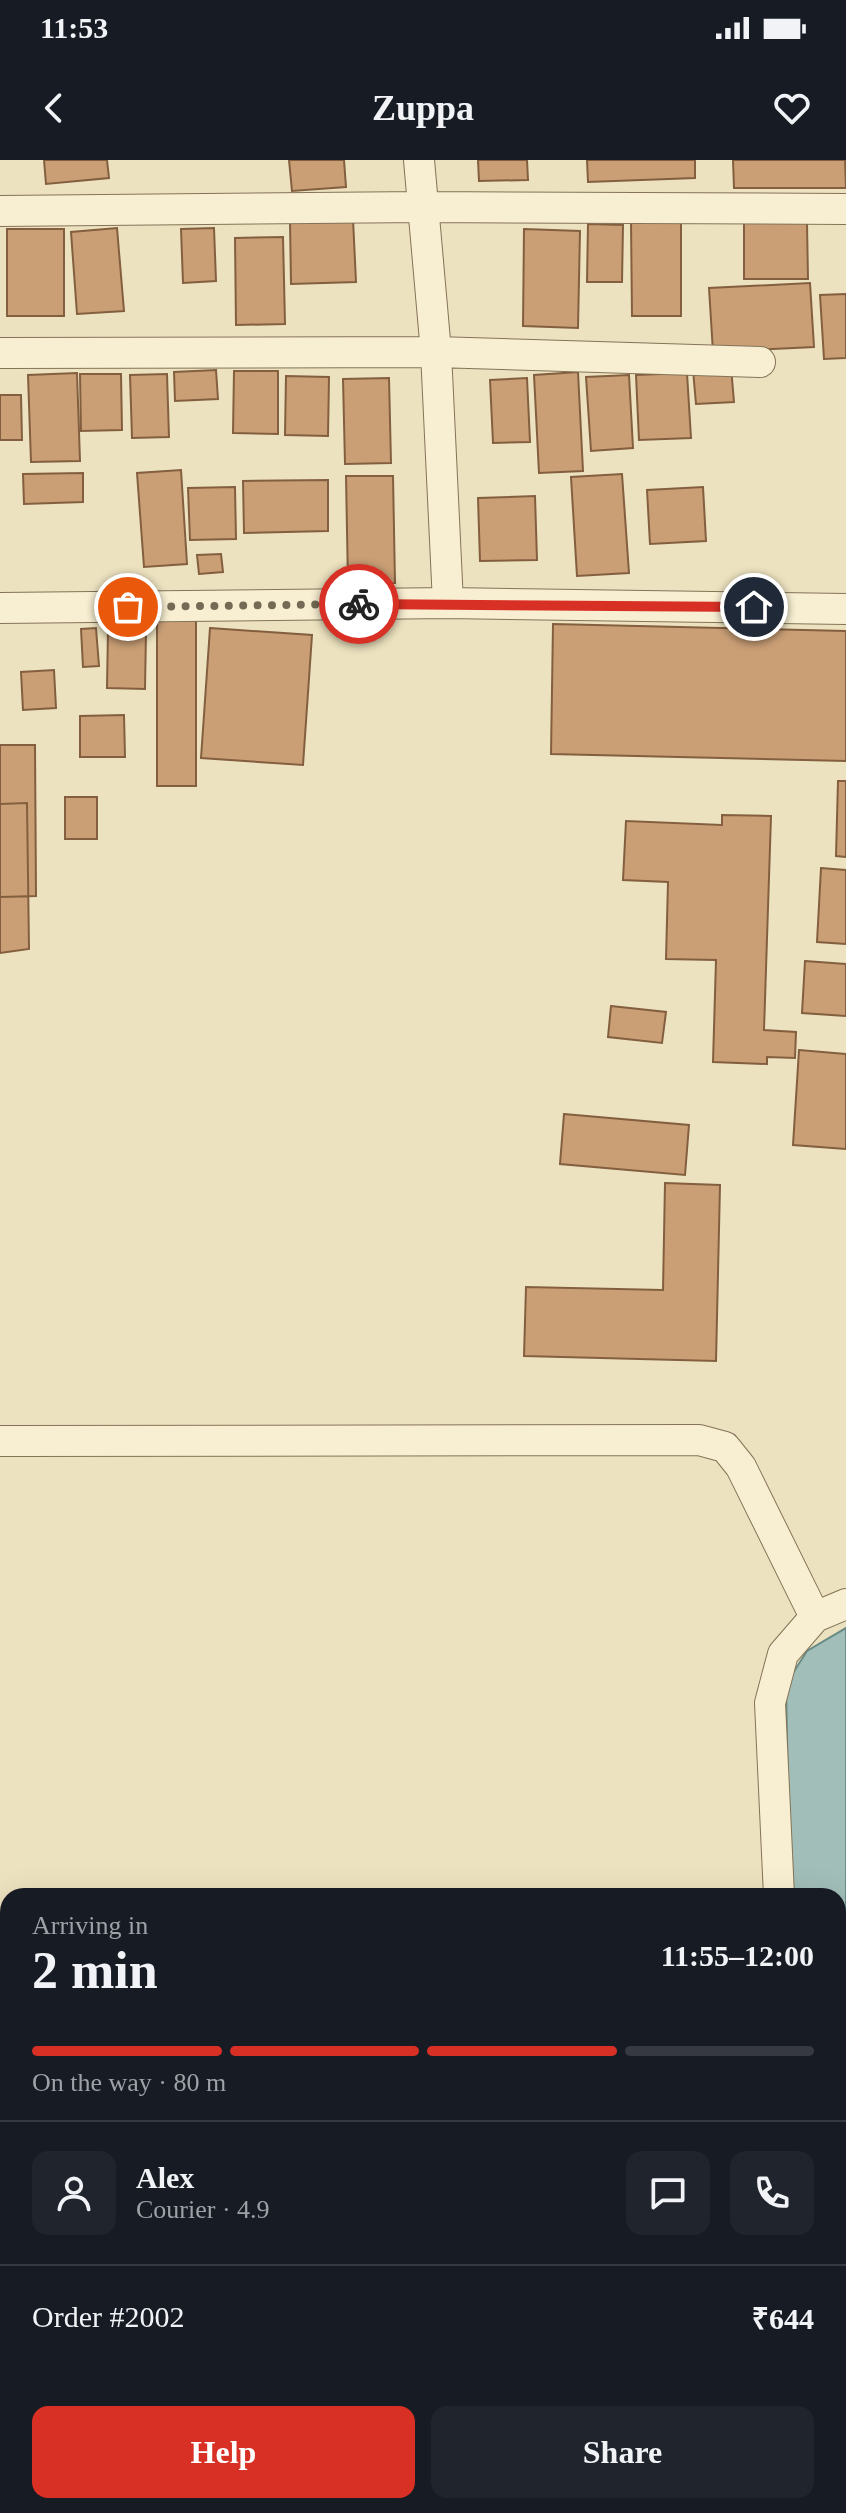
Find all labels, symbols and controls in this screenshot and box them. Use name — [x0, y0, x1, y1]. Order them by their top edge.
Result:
text: 11:53 — [40, 11, 108, 44]
icon: back — [32, 86, 76, 130]
icon: heart — [770, 86, 814, 130]
text: Zuppa — [372, 88, 474, 128]
courier — [319, 564, 399, 644]
pin — [94, 573, 162, 641]
pin — [720, 573, 788, 641]
icon: bike — [337, 582, 381, 626]
icon: bag — [106, 585, 150, 629]
icon: home — [732, 585, 776, 629]
text: Arriving in — [32, 1911, 148, 1940]
text: 11:55–12:00 — [661, 1939, 814, 1972]
text: 2 min — [32, 1942, 158, 1999]
text: On the way · 80 m — [32, 2068, 226, 2097]
button: person — [32, 2151, 116, 2235]
button: chat — [626, 2151, 710, 2235]
button: phone — [730, 2151, 814, 2235]
text: Alex — [136, 2161, 194, 2194]
text: Courier · 4.9 — [136, 2195, 270, 2224]
text: Order #2002 — [32, 2300, 184, 2333]
text: ₹644 — [752, 2302, 814, 2335]
button: Help — [32, 2406, 415, 2498]
button: Share — [431, 2406, 814, 2498]

